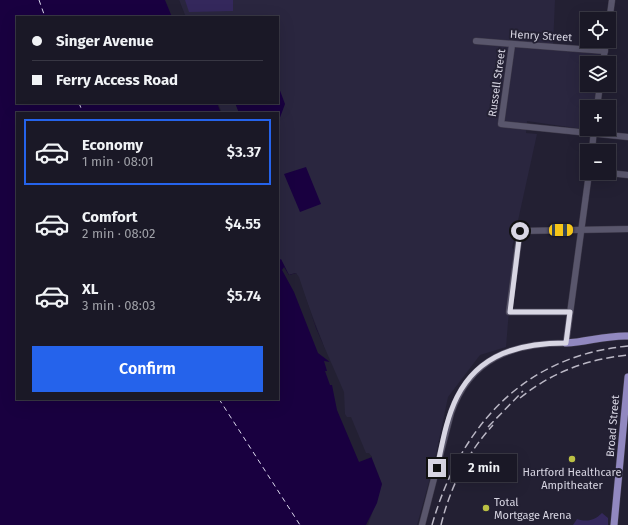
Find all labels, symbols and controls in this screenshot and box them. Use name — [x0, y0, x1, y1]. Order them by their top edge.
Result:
map controls — [580, 12, 616, 180]
button: locate — [580, 12, 616, 48]
street label: Henry Street — [510, 28, 572, 44]
text: Singer Avenue — [56, 32, 153, 50]
street label: Russell Street — [486, 48, 508, 118]
button: layers — [580, 56, 616, 92]
text: Ferry Access Road — [56, 71, 178, 89]
button: + — [580, 100, 616, 136]
icon: car — [34, 134, 70, 170]
text: Economy — [82, 136, 143, 154]
text: $3.37 — [227, 143, 261, 161]
button: − — [580, 144, 616, 180]
text: 1 min · 08:01 — [82, 154, 154, 169]
icon: car — [34, 206, 70, 242]
text: Comfort — [82, 208, 138, 226]
text: $4.55 — [225, 215, 261, 233]
route start — [511, 222, 529, 240]
car — [549, 224, 573, 236]
text: 2 min · 08:02 — [82, 226, 155, 241]
icon: car — [34, 278, 70, 314]
text: XL — [82, 280, 98, 298]
text: $5.74 — [227, 287, 261, 305]
text: 3 min · 08:03 — [82, 298, 156, 313]
button: Confirm — [32, 346, 263, 392]
street label: Broad Street — [604, 394, 622, 458]
callout: 2 min — [451, 454, 517, 482]
marker: Hartford Healthcare Ampitheater — [567, 454, 577, 464]
route end — [428, 459, 446, 477]
text: 2 min — [468, 460, 500, 475]
place label: Hartford Healthcare Ampitheater — [522, 466, 622, 492]
place label: Total Mortgage Arena — [494, 496, 572, 522]
marker: Total Mortgage Arena — [481, 503, 491, 513]

